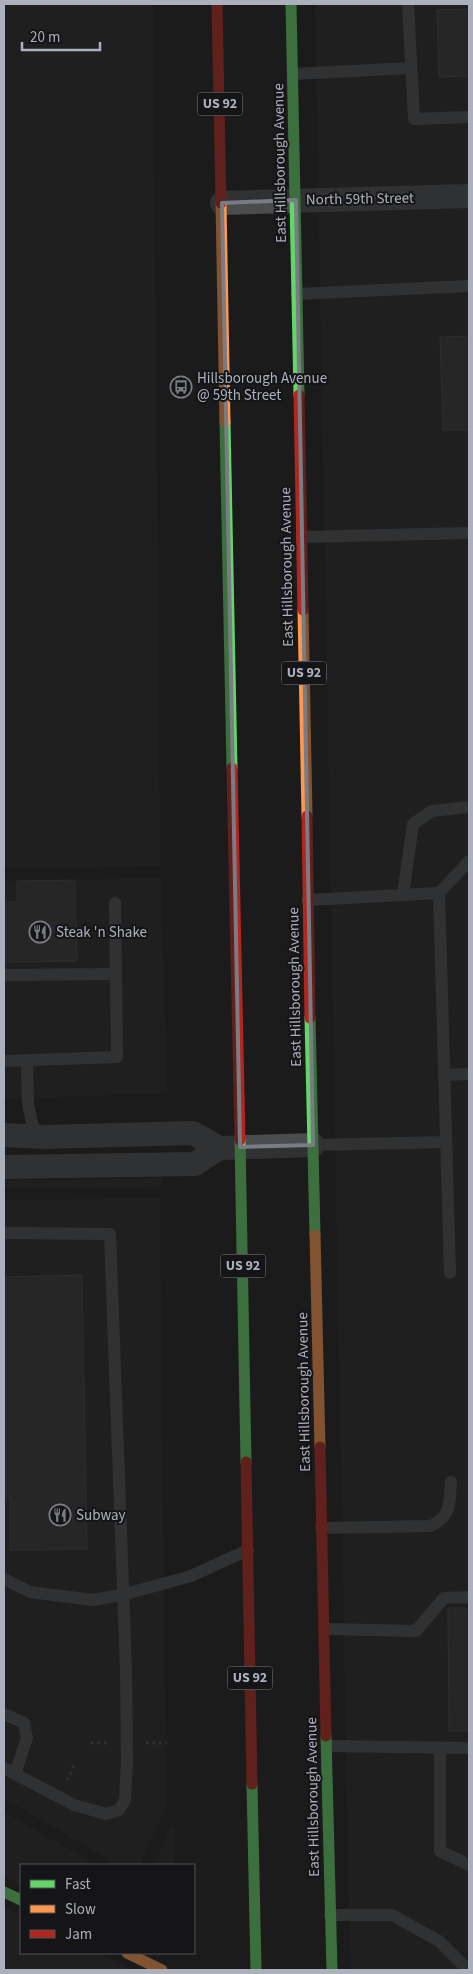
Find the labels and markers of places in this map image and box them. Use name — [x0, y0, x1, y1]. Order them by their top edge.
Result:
place label: Hillsborough Avenue @ 59th Street — [197, 368, 327, 406]
bus stop icon: Hillsborough Avenue @ 59th Street — [169, 375, 193, 399]
restaurant icon: Steak 'n Shake — [28, 920, 52, 944]
place label: Steak 'n Shake — [56, 922, 147, 943]
restaurant icon: Subway — [48, 1503, 72, 1527]
place label: Subway — [76, 1505, 126, 1526]

